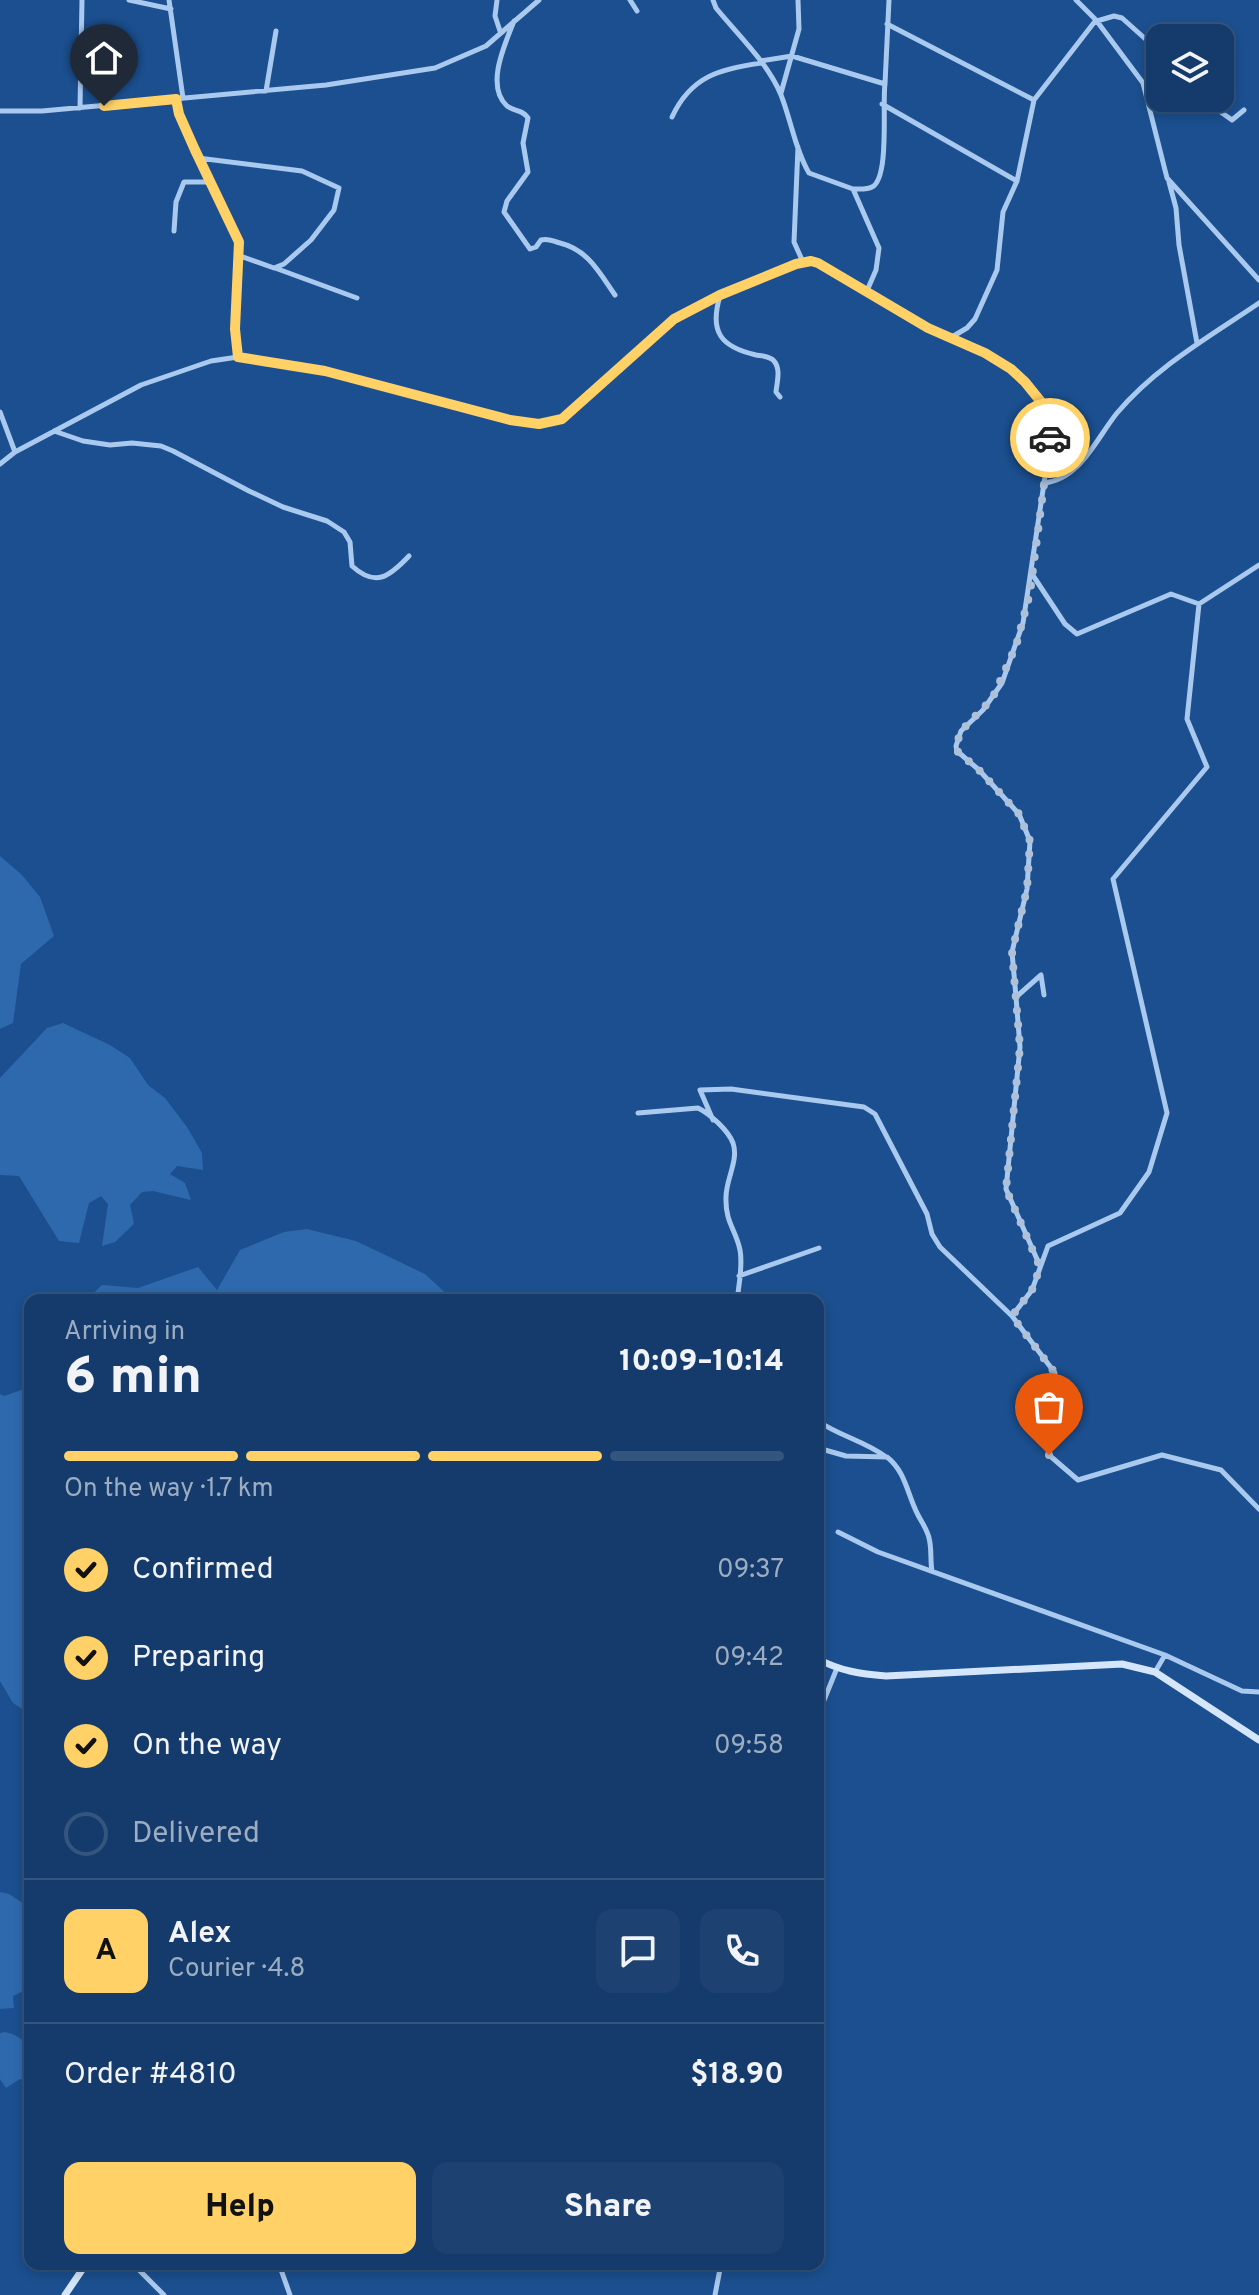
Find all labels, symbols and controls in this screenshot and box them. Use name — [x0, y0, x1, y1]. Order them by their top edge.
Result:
pin — [70, 24, 138, 106]
map controls — [1146, 24, 1234, 112]
button: layers — [1146, 24, 1234, 112]
icon: home — [82, 36, 126, 80]
courier — [1010, 398, 1090, 478]
icon: car — [1028, 416, 1072, 460]
text: Arriving in — [64, 1316, 185, 1349]
text: 10:09–10:14 — [619, 1344, 784, 1381]
text: 6 min — [64, 1346, 202, 1412]
pin — [1015, 1373, 1083, 1455]
icon: bag — [1027, 1385, 1071, 1429]
text: On the way · 1.7 km — [64, 1473, 274, 1506]
icon: check — [64, 1548, 108, 1592]
text: Confirmed — [132, 1552, 274, 1589]
text: 09:37 — [717, 1554, 784, 1587]
icon: check — [64, 1636, 108, 1680]
text: Preparing — [132, 1640, 265, 1677]
text: 09:42 — [714, 1642, 784, 1675]
icon: check — [64, 1724, 108, 1768]
text: On the way — [132, 1728, 282, 1765]
text: 09:58 — [714, 1730, 784, 1763]
text: Delivered — [132, 1816, 260, 1853]
button: chat — [596, 1909, 680, 1993]
button: phone — [700, 1909, 784, 1993]
text: Alex — [168, 1916, 232, 1953]
text: A — [95, 1933, 117, 1970]
text: Courier · 4.8 — [168, 1953, 305, 1986]
text: Order #4810 — [64, 2057, 237, 2094]
text: $18.90 — [690, 2057, 784, 2094]
button: Help — [64, 2162, 416, 2254]
button: Share — [432, 2162, 784, 2254]

